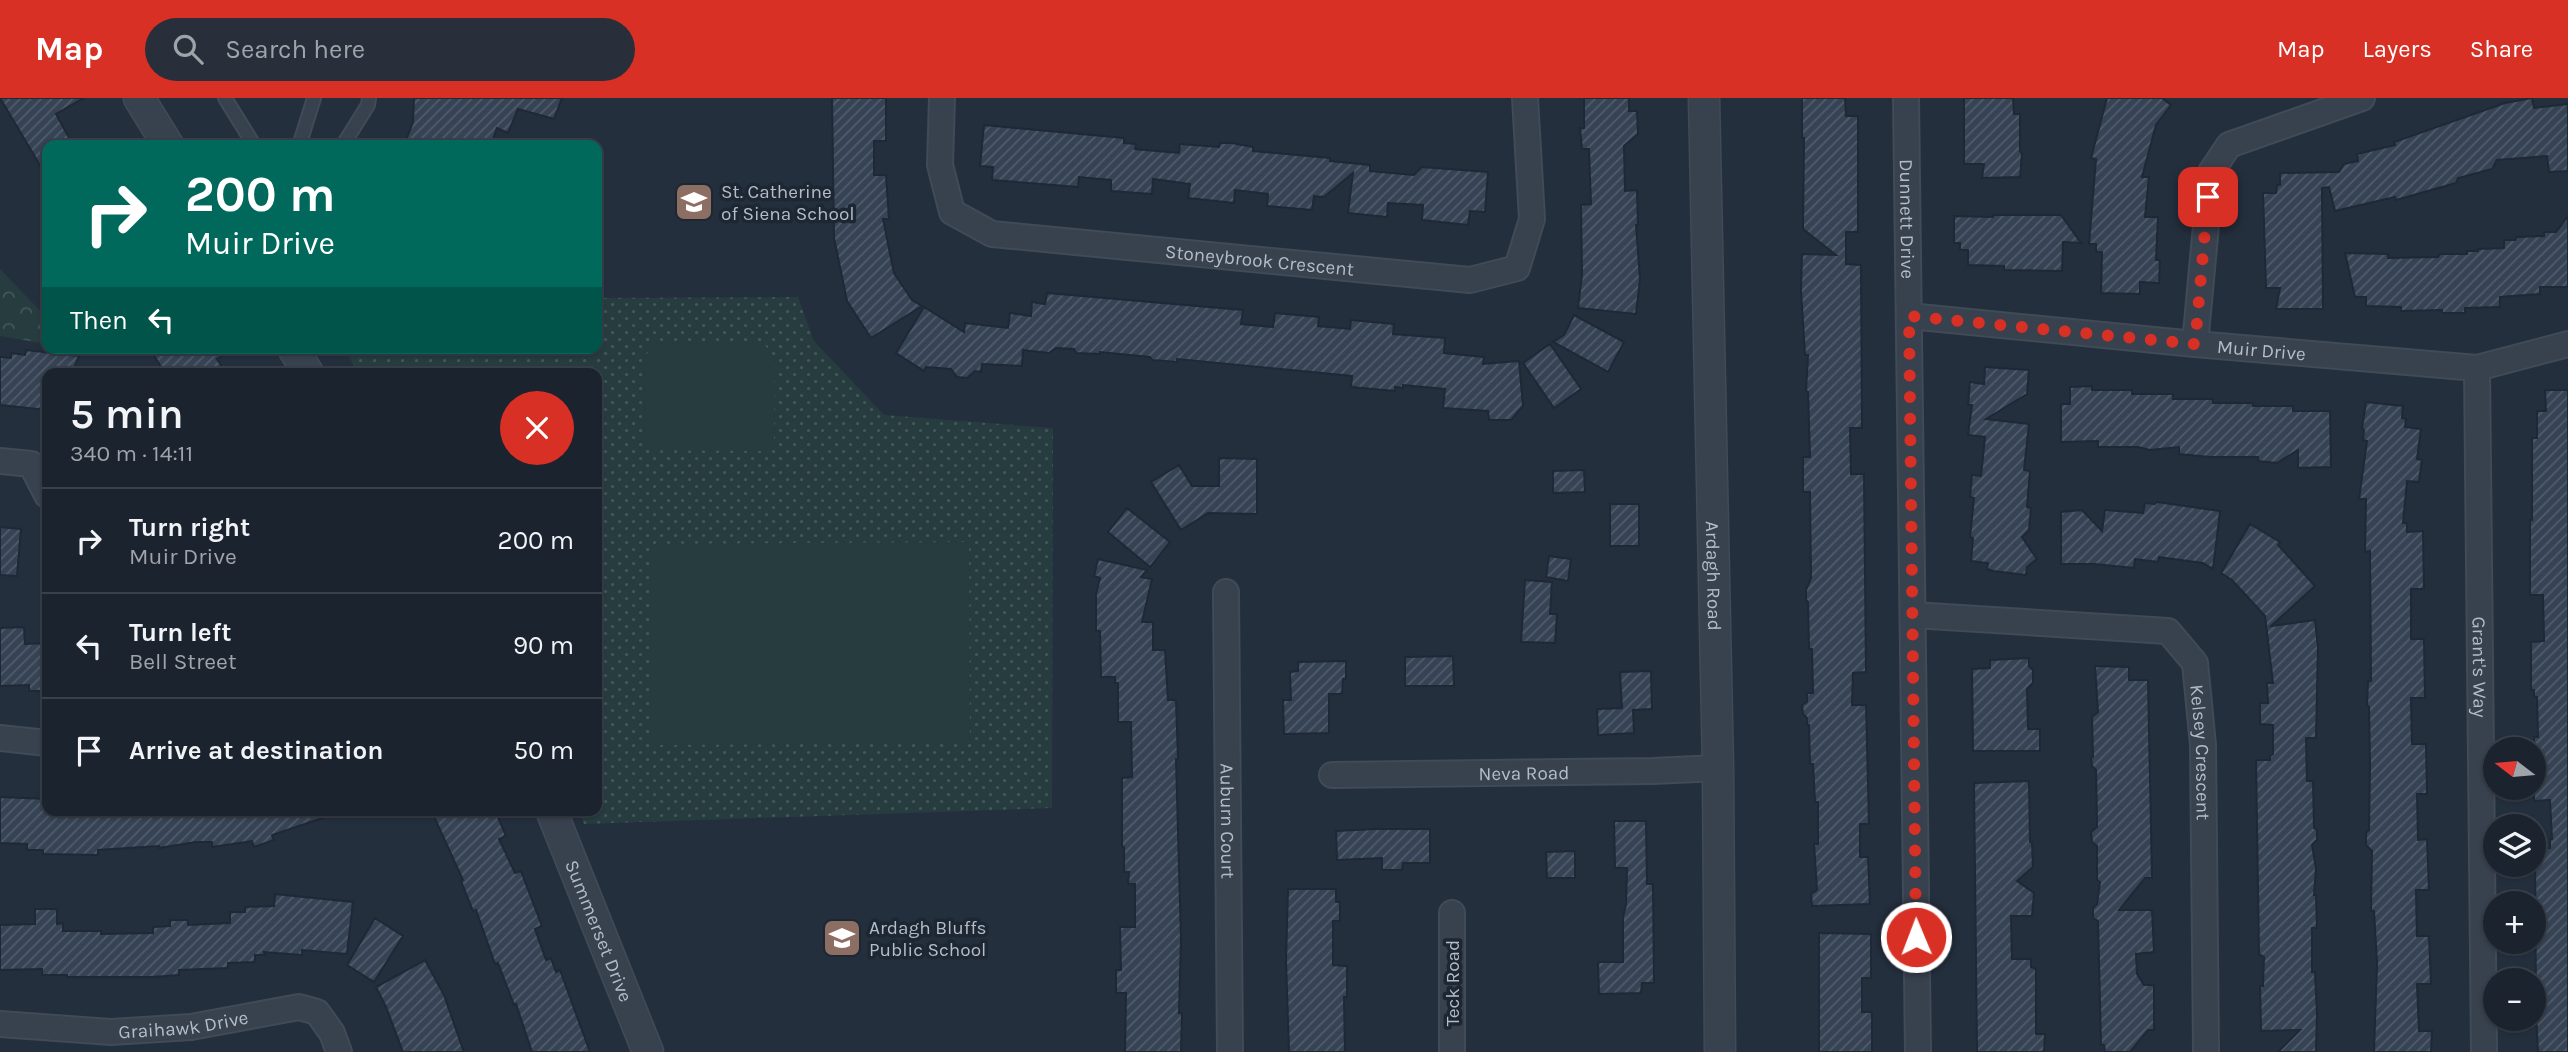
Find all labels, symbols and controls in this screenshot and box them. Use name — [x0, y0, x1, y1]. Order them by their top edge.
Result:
search box — [145, 18, 635, 81]
text: Map — [35, 30, 103, 68]
icon: search — [169, 30, 207, 68]
text: Search here — [225, 34, 365, 65]
text: Map — [2277, 35, 2325, 63]
text: Layers — [2363, 35, 2432, 63]
text: Share — [2470, 35, 2533, 63]
street label: Dunnett Drive — [1895, 159, 1918, 279]
text: 200 m — [185, 166, 336, 223]
pin — [2178, 167, 2238, 227]
icon: right — [70, 168, 161, 259]
icon: arrive — [2189, 178, 2227, 216]
school or university icon: St. Catherine of Siena School — [673, 181, 715, 223]
place label: St. Catherine of Siena School — [721, 181, 855, 225]
text: Muir Drive — [185, 225, 335, 262]
street label: Stoneybrook Crescent — [1164, 241, 1355, 281]
icon: left — [142, 301, 180, 339]
text: Then — [70, 305, 128, 336]
street label: Muir Drive — [2216, 336, 2307, 365]
text: 5 min — [70, 389, 184, 439]
button: close — [500, 391, 574, 465]
text: 340 m · 14:11 — [70, 440, 193, 467]
text: Turn right — [129, 512, 250, 543]
street label: Ardagh Road — [1701, 521, 1725, 631]
icon: right — [70, 522, 108, 560]
text: 200 m — [498, 525, 574, 556]
text: Muir Drive — [129, 543, 237, 570]
street label: Grant's Way — [2468, 616, 2491, 718]
text: Turn left — [129, 617, 231, 648]
icon: left — [70, 627, 108, 665]
text: 90 m — [513, 630, 574, 661]
text: Bell Street — [129, 648, 237, 675]
street label: Kelsey Crescent — [2185, 683, 2214, 820]
icon: arrive — [70, 732, 108, 770]
text: Arrive at destination — [129, 735, 383, 766]
text: 50 m — [513, 735, 574, 766]
north arrow — [2483, 737, 2546, 800]
map controls — [2483, 737, 2546, 1031]
street label: Neva Road — [1478, 762, 1570, 785]
street label: Auburn Court — [1215, 763, 1238, 879]
button: layers — [2483, 814, 2546, 877]
street label: Summerset Drive — [560, 857, 637, 1005]
button: + — [2483, 891, 2546, 954]
position arrow — [1879, 900, 1953, 974]
school or university icon: Ardagh Bluffs Public School — [821, 917, 863, 959]
place label: Ardagh Bluffs Public School — [869, 917, 986, 961]
street label: Teck Road — [1442, 940, 1464, 1026]
button: − — [2483, 968, 2546, 1031]
street label: Graihawk Drive — [118, 1007, 250, 1044]

